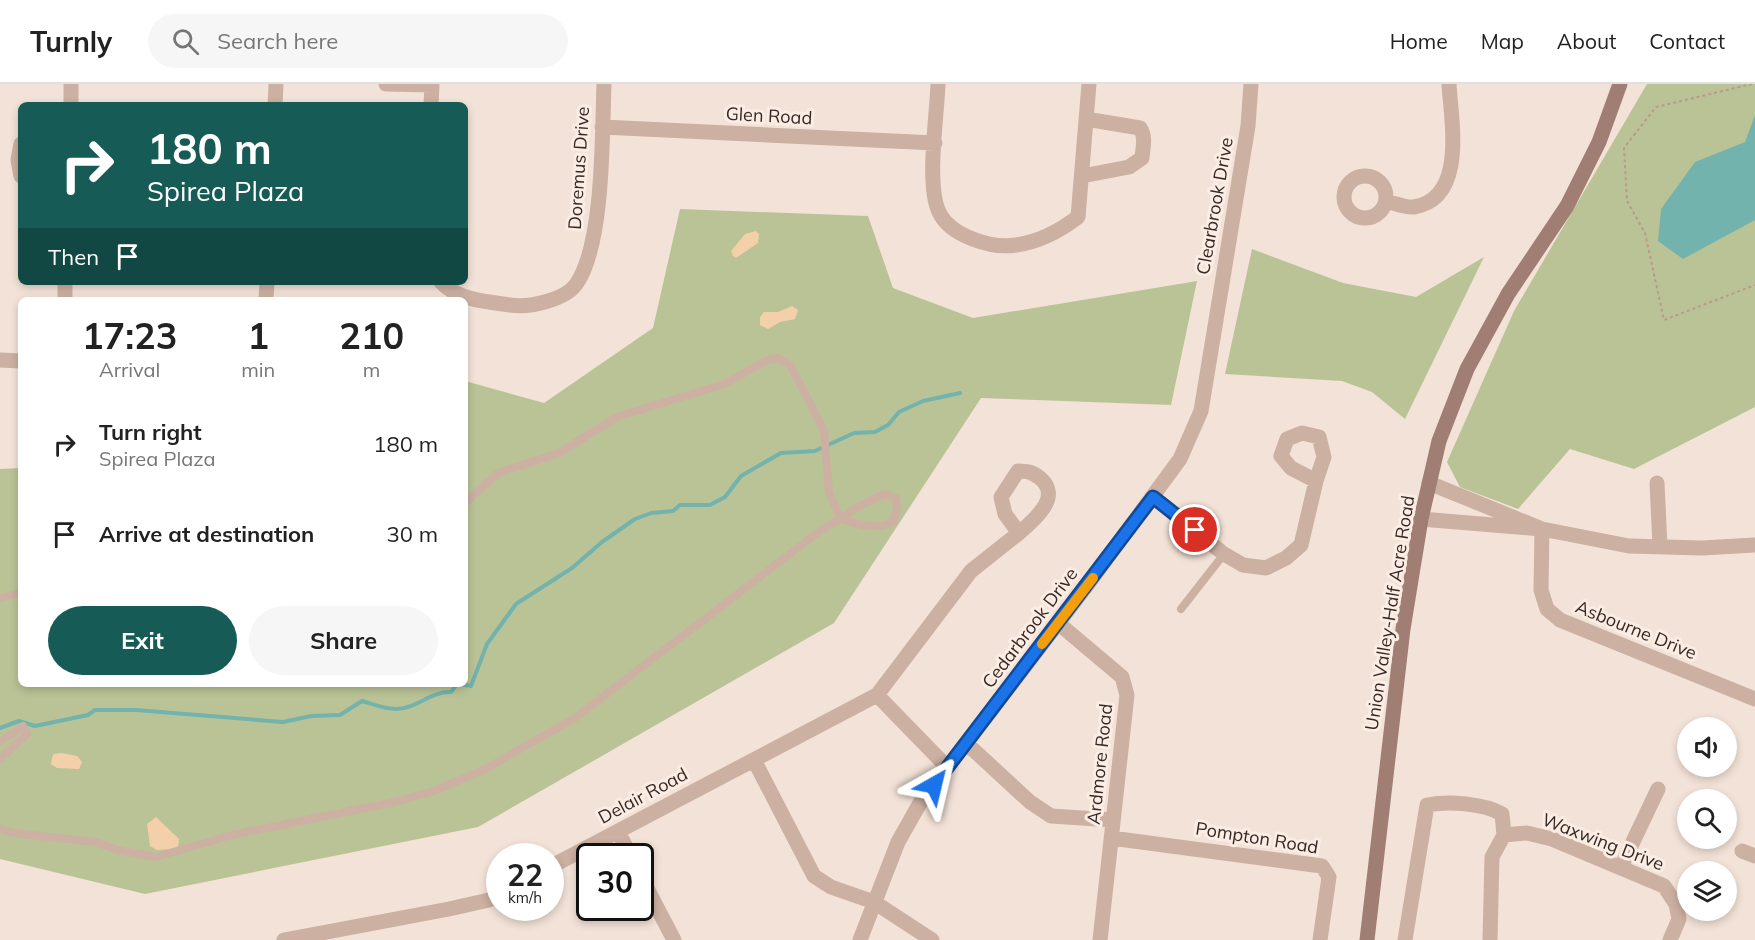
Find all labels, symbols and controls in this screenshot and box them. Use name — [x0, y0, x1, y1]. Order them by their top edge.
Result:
search box — [148, 14, 568, 68]
text: Turnly — [30, 24, 112, 59]
icon: search — [169, 25, 202, 58]
text: Search here — [217, 27, 338, 55]
text: Home — [1390, 28, 1448, 54]
text: Map — [1481, 28, 1524, 54]
text: About — [1557, 28, 1616, 54]
text: Contact — [1649, 28, 1725, 54]
street label: Glen Road — [725, 102, 813, 129]
street label: Doremus Drive — [563, 106, 594, 230]
text: 180 m — [147, 122, 272, 175]
icon: right — [48, 126, 126, 204]
street label: Clearbrook Drive — [1191, 135, 1238, 276]
text: Spirea Plaza — [147, 174, 304, 208]
icon: arrive — [111, 240, 144, 273]
text: Then — [48, 243, 99, 271]
text: 17:23 — [82, 313, 177, 358]
text: 1 — [247, 313, 269, 358]
text: 210 — [339, 313, 404, 358]
text: Arrival — [99, 357, 160, 382]
text: min — [241, 357, 275, 382]
text: m — [363, 357, 380, 382]
text: Turn right — [99, 418, 202, 446]
icon: right — [48, 428, 81, 461]
text: 180 m — [373, 430, 438, 458]
text: Spirea Plaza — [99, 446, 216, 471]
street label: Union Valley-Half Acre Road — [1360, 494, 1419, 732]
pin — [1169, 504, 1220, 555]
icon: arrive — [1178, 513, 1211, 546]
icon: arrive — [48, 518, 81, 551]
text: Arrive at destination — [99, 520, 314, 548]
text: 30 m — [387, 520, 438, 548]
street label: Cedarbrook Drive — [977, 563, 1082, 692]
street label: Asbourne Drive — [1572, 595, 1700, 664]
button: Exit — [48, 606, 237, 675]
button: Share — [249, 606, 438, 675]
street label: Ardmore Road — [1082, 702, 1117, 826]
map controls — [1677, 717, 1737, 921]
button: sound — [1677, 717, 1737, 777]
position arrow — [902, 753, 966, 817]
street label: Delair Road — [594, 762, 691, 829]
button: search — [1677, 789, 1737, 849]
street label: Waxwing Drive — [1539, 808, 1667, 875]
street label: Pompton Road — [1194, 816, 1320, 859]
speed limit sign: 30 — [576, 843, 654, 921]
text: 22 — [507, 856, 543, 894]
button: layers — [1677, 861, 1737, 921]
text: km/h — [508, 888, 542, 907]

